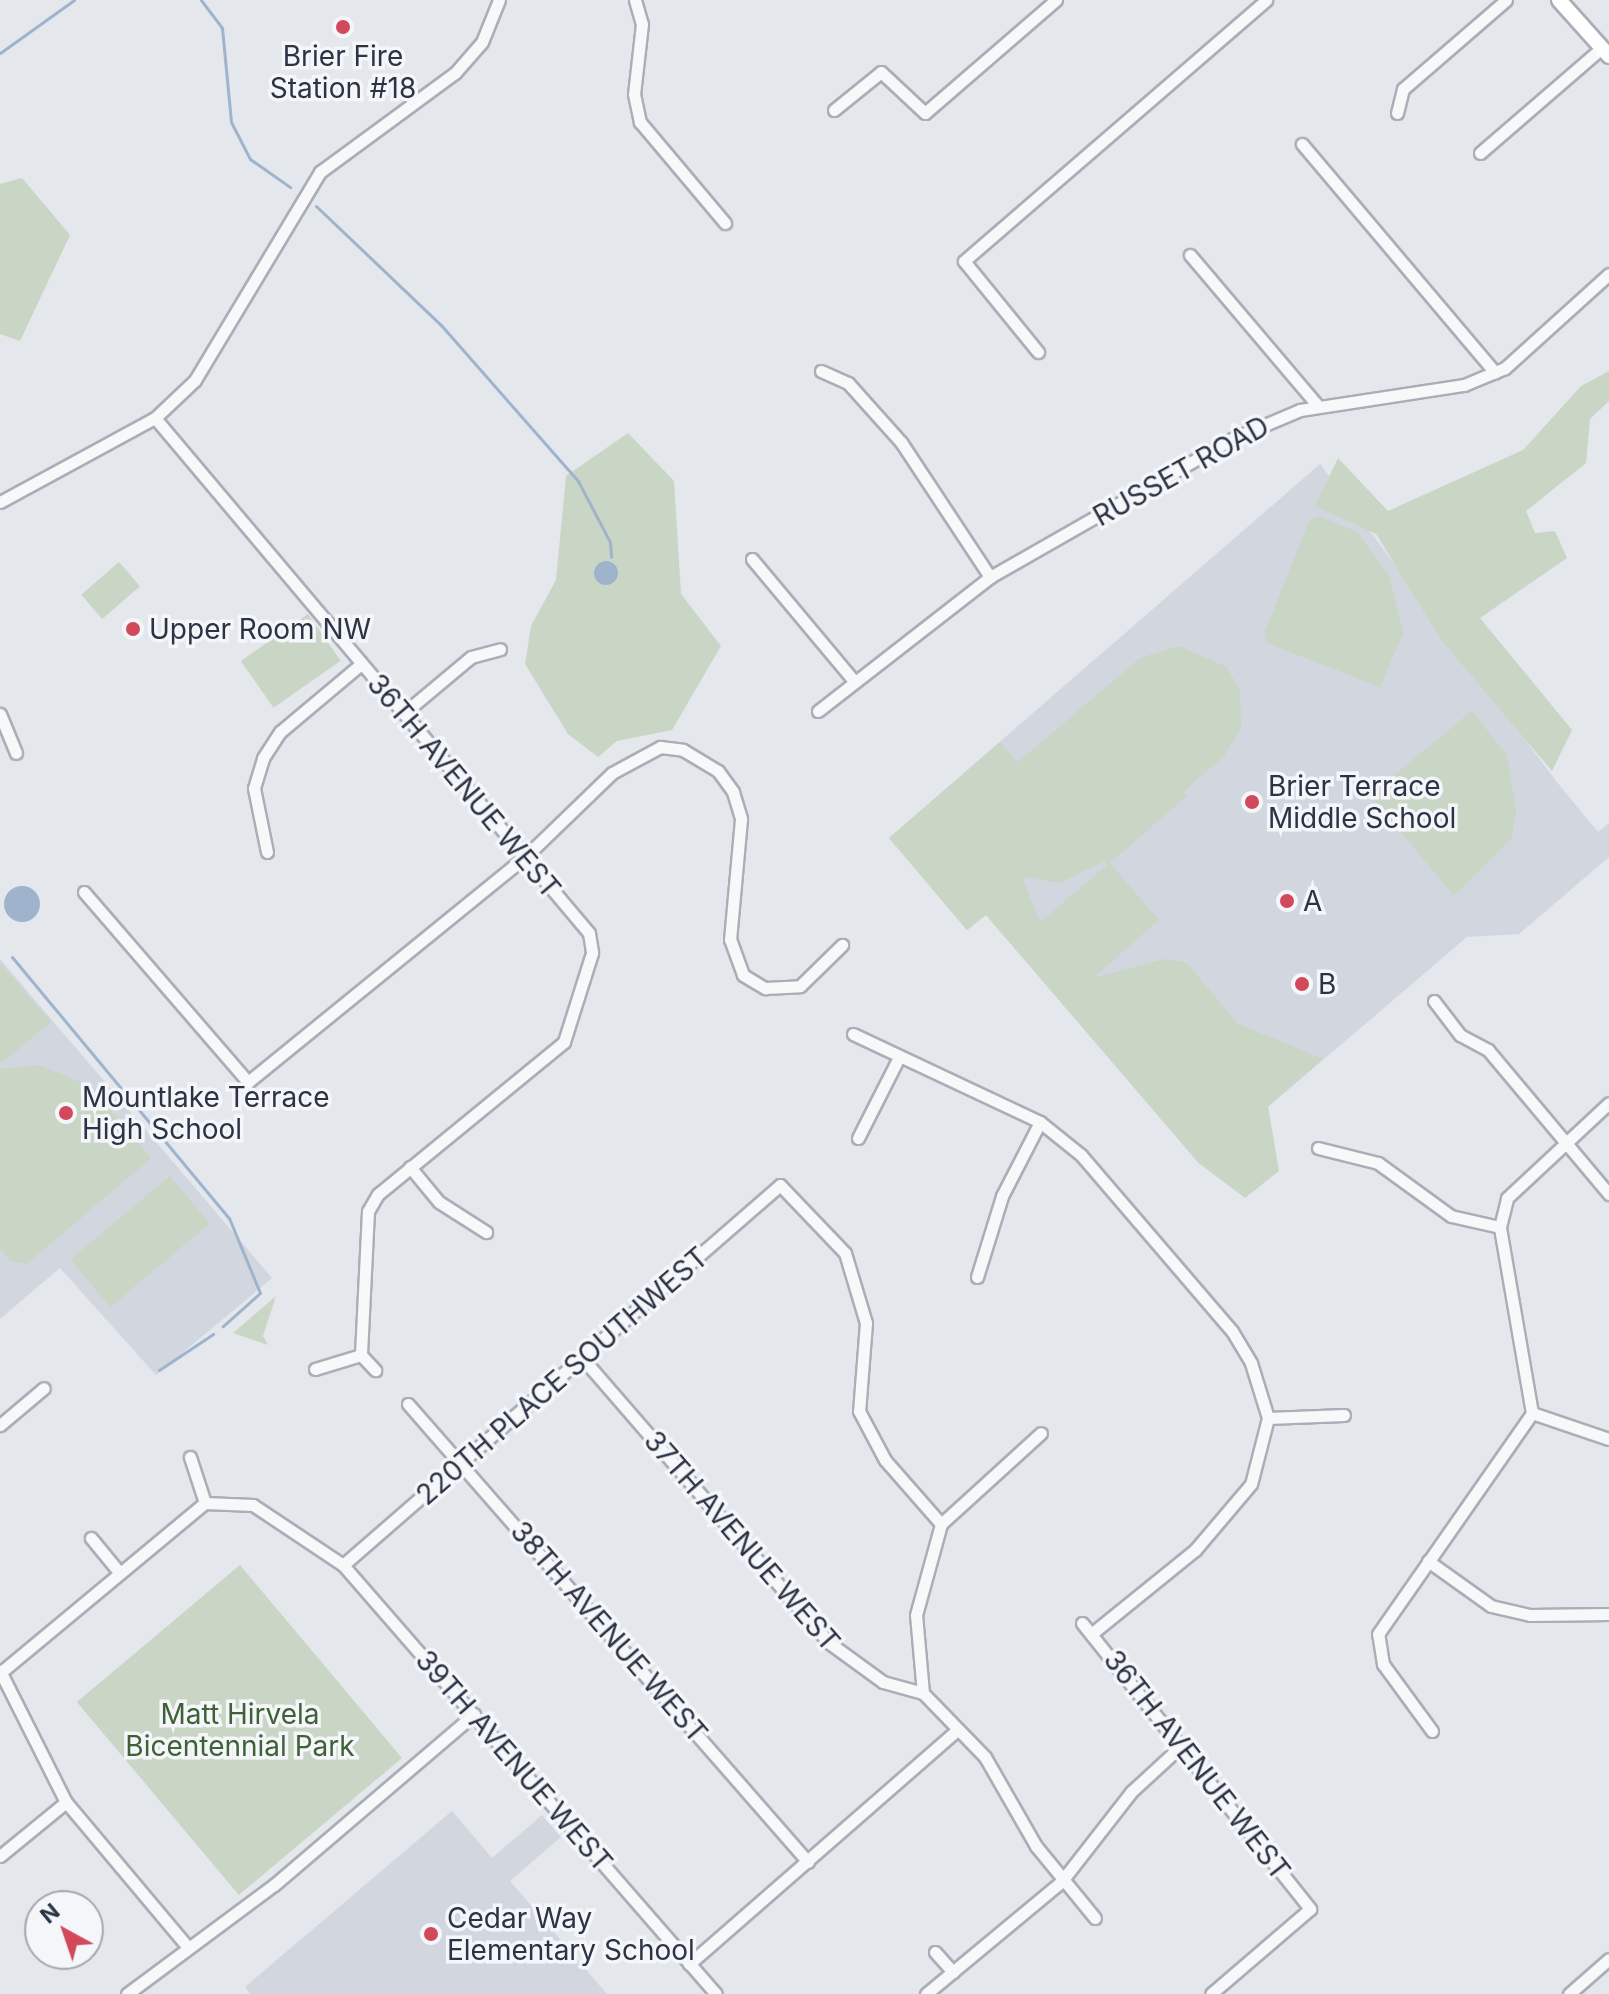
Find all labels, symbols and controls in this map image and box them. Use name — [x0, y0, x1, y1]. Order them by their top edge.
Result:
marker: Brier Fire Station #18 — [334, 18, 352, 36]
place label: Brier Fire Station #18 — [270, 39, 416, 105]
street label: RUSSET ROAD — [1087, 409, 1275, 533]
place label: Upper Room NW — [149, 612, 371, 646]
marker: Upper Room NW — [124, 620, 142, 638]
street label: 36TH AVENUE WEST — [360, 667, 568, 905]
place label: Brier Terrace Middle School — [1268, 769, 1456, 835]
marker: Brier Terrace Middle School — [1243, 793, 1261, 811]
place label: A — [1303, 884, 1322, 918]
marker: A — [1278, 892, 1296, 910]
place label: B — [1318, 967, 1336, 1001]
marker: B — [1293, 975, 1311, 993]
place label: Mountlake Terrace High School — [82, 1080, 330, 1146]
marker: Mountlake Terrace High School — [57, 1104, 75, 1122]
street label: 220TH PLACE SOUTHWEST — [409, 1240, 715, 1512]
street label: 37TH AVENUE WEST — [637, 1424, 847, 1658]
street label: 38TH AVENUE WEST — [504, 1515, 714, 1749]
street label: 39TH AVENUE WEST — [409, 1644, 619, 1878]
street label: 36TH AVENUE WEST — [1097, 1644, 1297, 1886]
park label: Matt Hirvela Bicentennial Park — [125, 1697, 355, 1763]
north arrow — [24, 1890, 104, 1970]
text: N — [35, 1898, 65, 1928]
place label: Cedar Way Elementary School — [447, 1901, 695, 1967]
marker: Cedar Way Elementary School — [422, 1925, 440, 1943]

